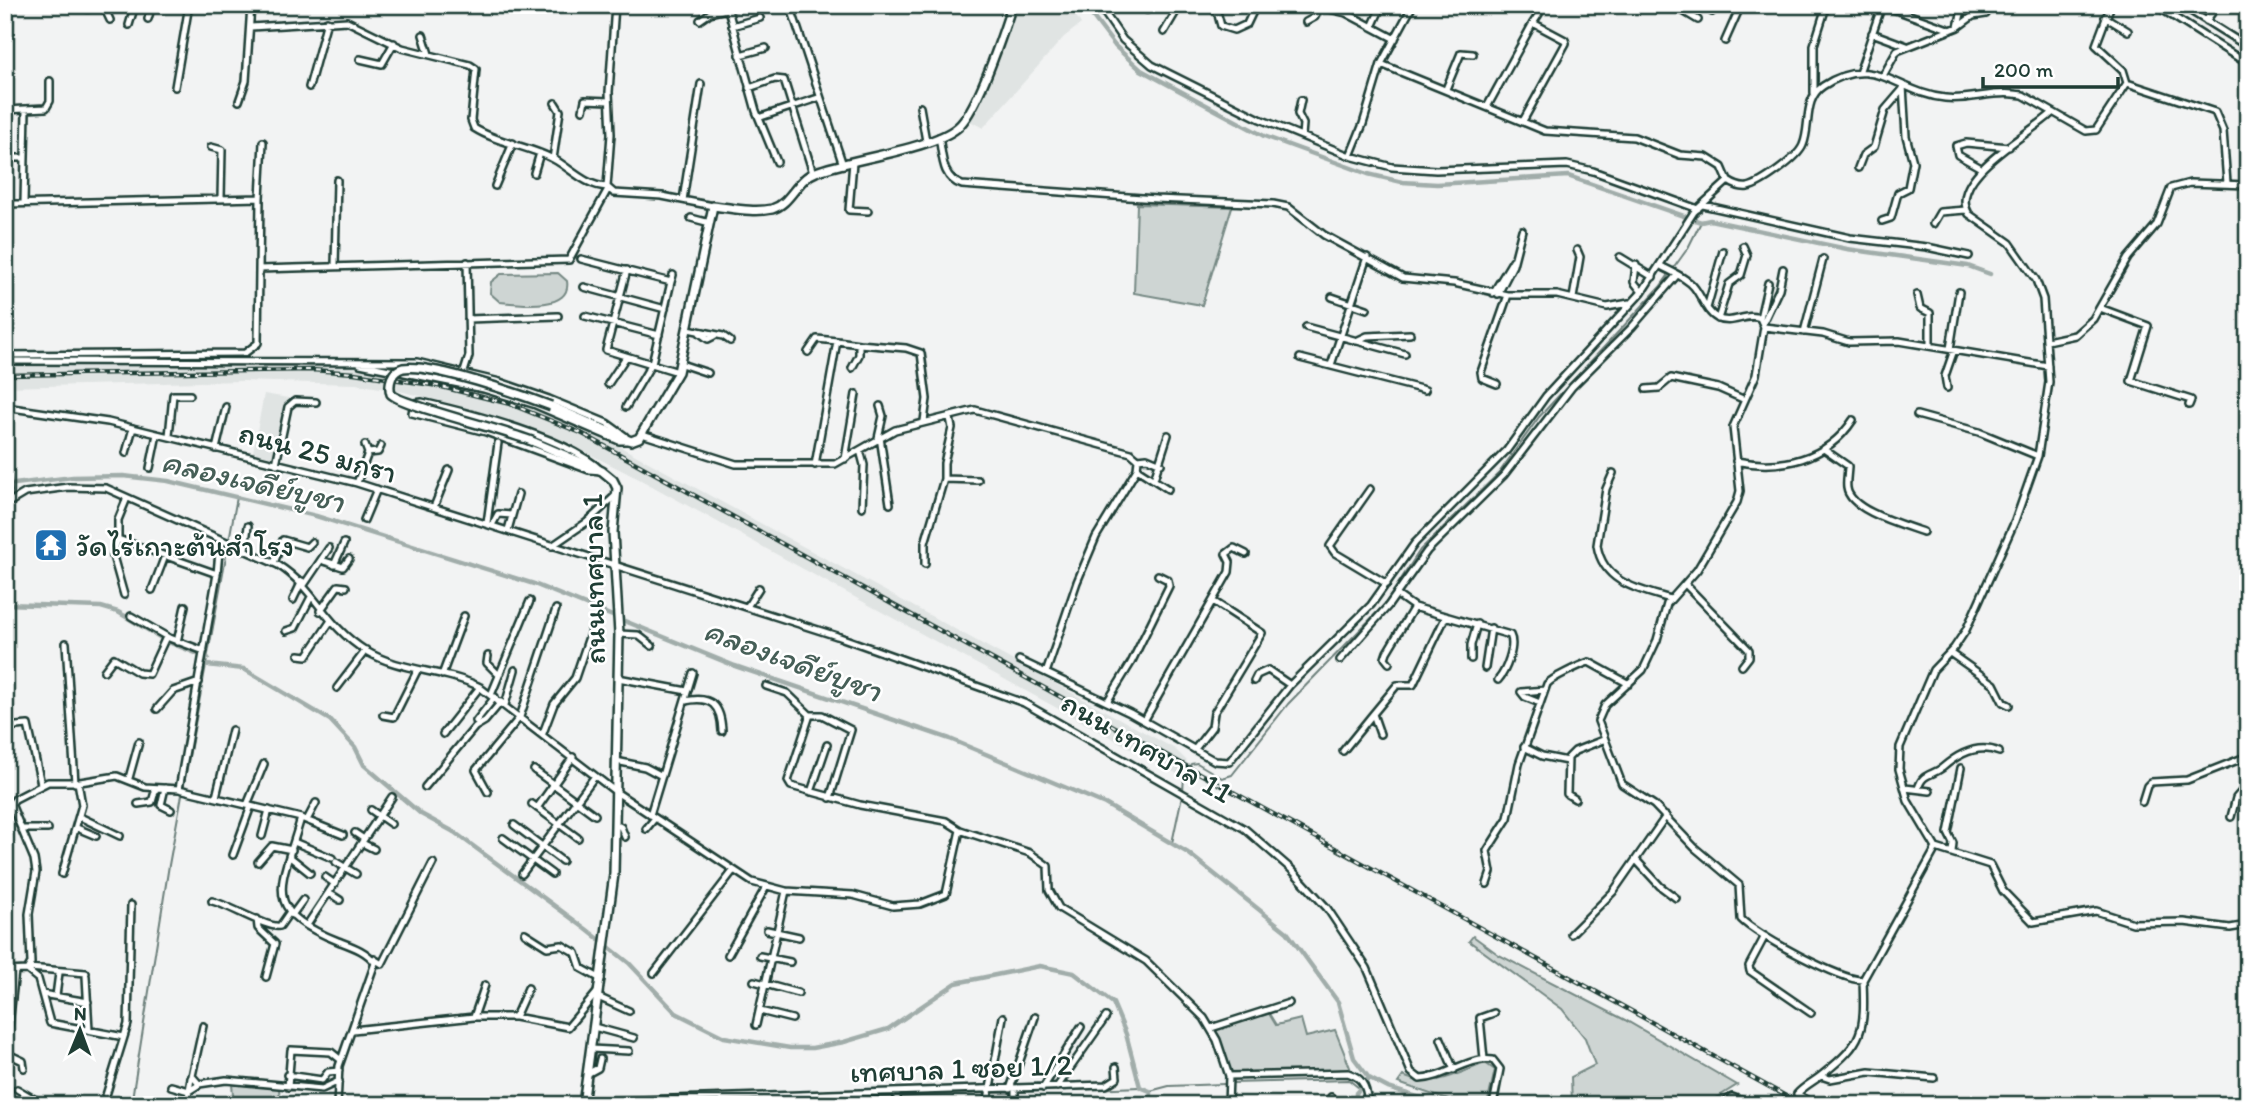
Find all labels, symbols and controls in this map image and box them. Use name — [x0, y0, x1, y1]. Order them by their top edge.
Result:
scale bar — [1983, 46, 2118, 90]
text: 200 m — [1994, 57, 2054, 82]
street label: ถนน 25 มกรา — [235, 413, 401, 491]
water label: คลองเจดีย์บูชา — [158, 442, 349, 523]
street label: ถนนเทศบาล 1 — [573, 493, 613, 664]
temple icon: วัดไร่เกาะต้นสำโรง — [32, 526, 70, 564]
place label: วัดไร่เกาะต้นสำโรง — [76, 527, 294, 564]
water label: คลองเจดีย์บูชา — [698, 610, 888, 712]
street label: ถนน เทศบาล 11 — [1055, 683, 1239, 811]
north arrow — [46, 995, 116, 1064]
text: N — [74, 1002, 87, 1025]
street label: เทศบาล 1 ซอย 1/2 — [849, 1046, 1073, 1090]

